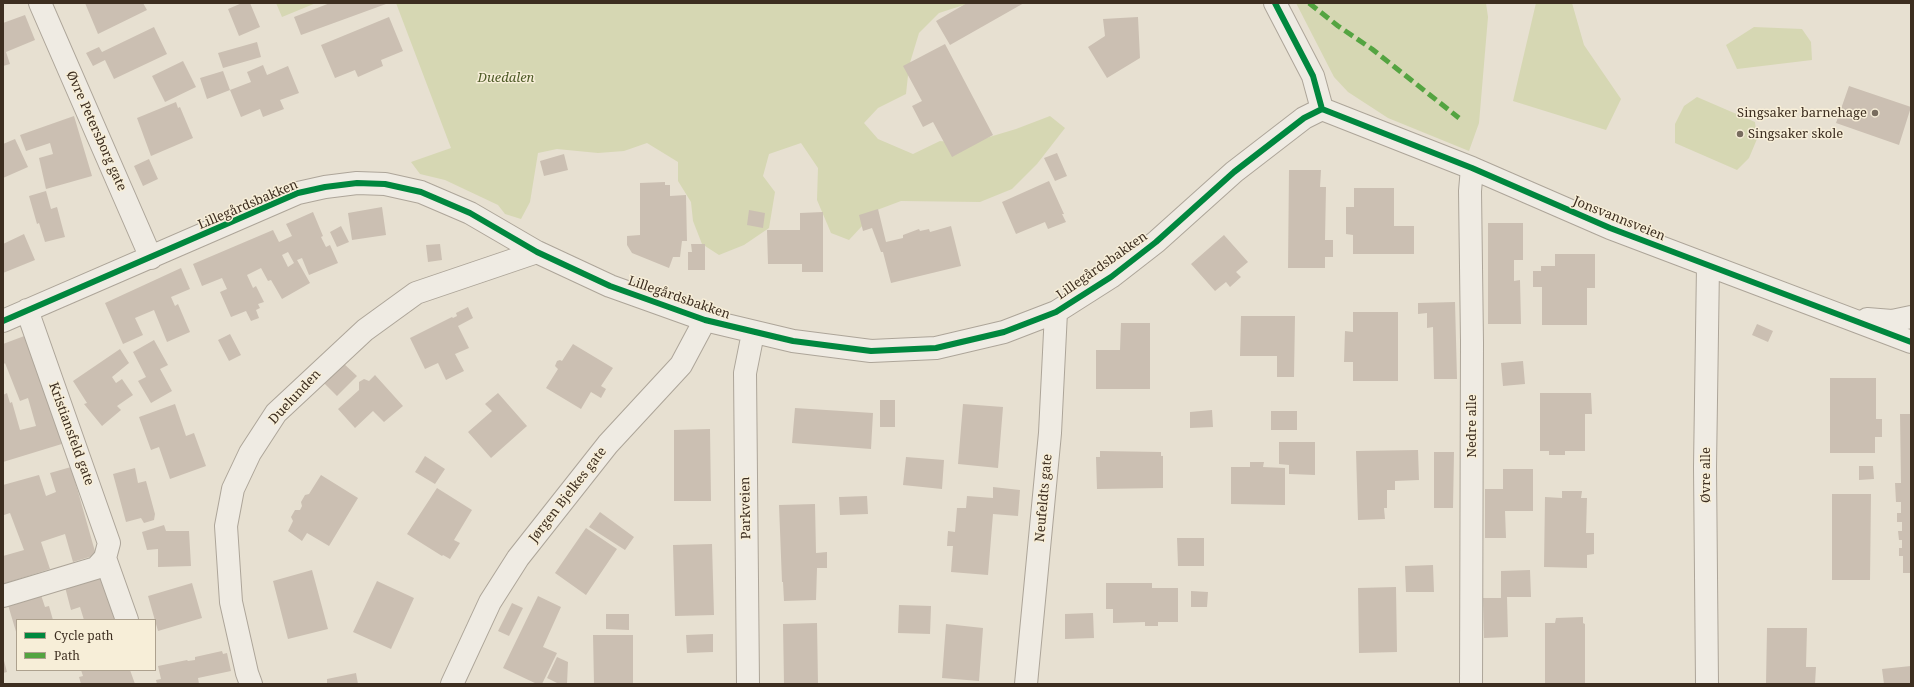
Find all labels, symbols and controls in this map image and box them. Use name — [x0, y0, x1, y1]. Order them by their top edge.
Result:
street label: Øvre Petersborg gate — [62, 69, 130, 193]
park label: Duedalen — [478, 70, 534, 86]
place label: Singsaker barnehage — [1737, 105, 1867, 121]
marker: Singsaker barnehage — [1870, 108, 1880, 118]
place label: Singsaker skole — [1748, 126, 1843, 142]
marker: Singsaker skole — [1735, 129, 1745, 139]
street label: Lillegårdsbakken — [196, 177, 300, 233]
street label: Jonsvannsveien — [1571, 193, 1667, 245]
street label: Lillegårdsbakken — [1054, 229, 1150, 303]
street label: Lillegårdsbakken — [626, 273, 732, 323]
street label: Duelunden — [266, 367, 324, 427]
street label: Kristiansfeld gate — [45, 380, 97, 488]
street label: Nedre alle — [1464, 394, 1480, 458]
street label: Jørgen Bjelkes gate — [526, 444, 610, 546]
street label: Øvre alle — [1698, 447, 1714, 503]
street label: Neufeldts gate — [1032, 453, 1056, 543]
street label: Parkveien — [738, 476, 754, 540]
legend — [16, 619, 156, 671]
text: Cycle path — [54, 627, 113, 644]
text: Path — [54, 647, 80, 664]

